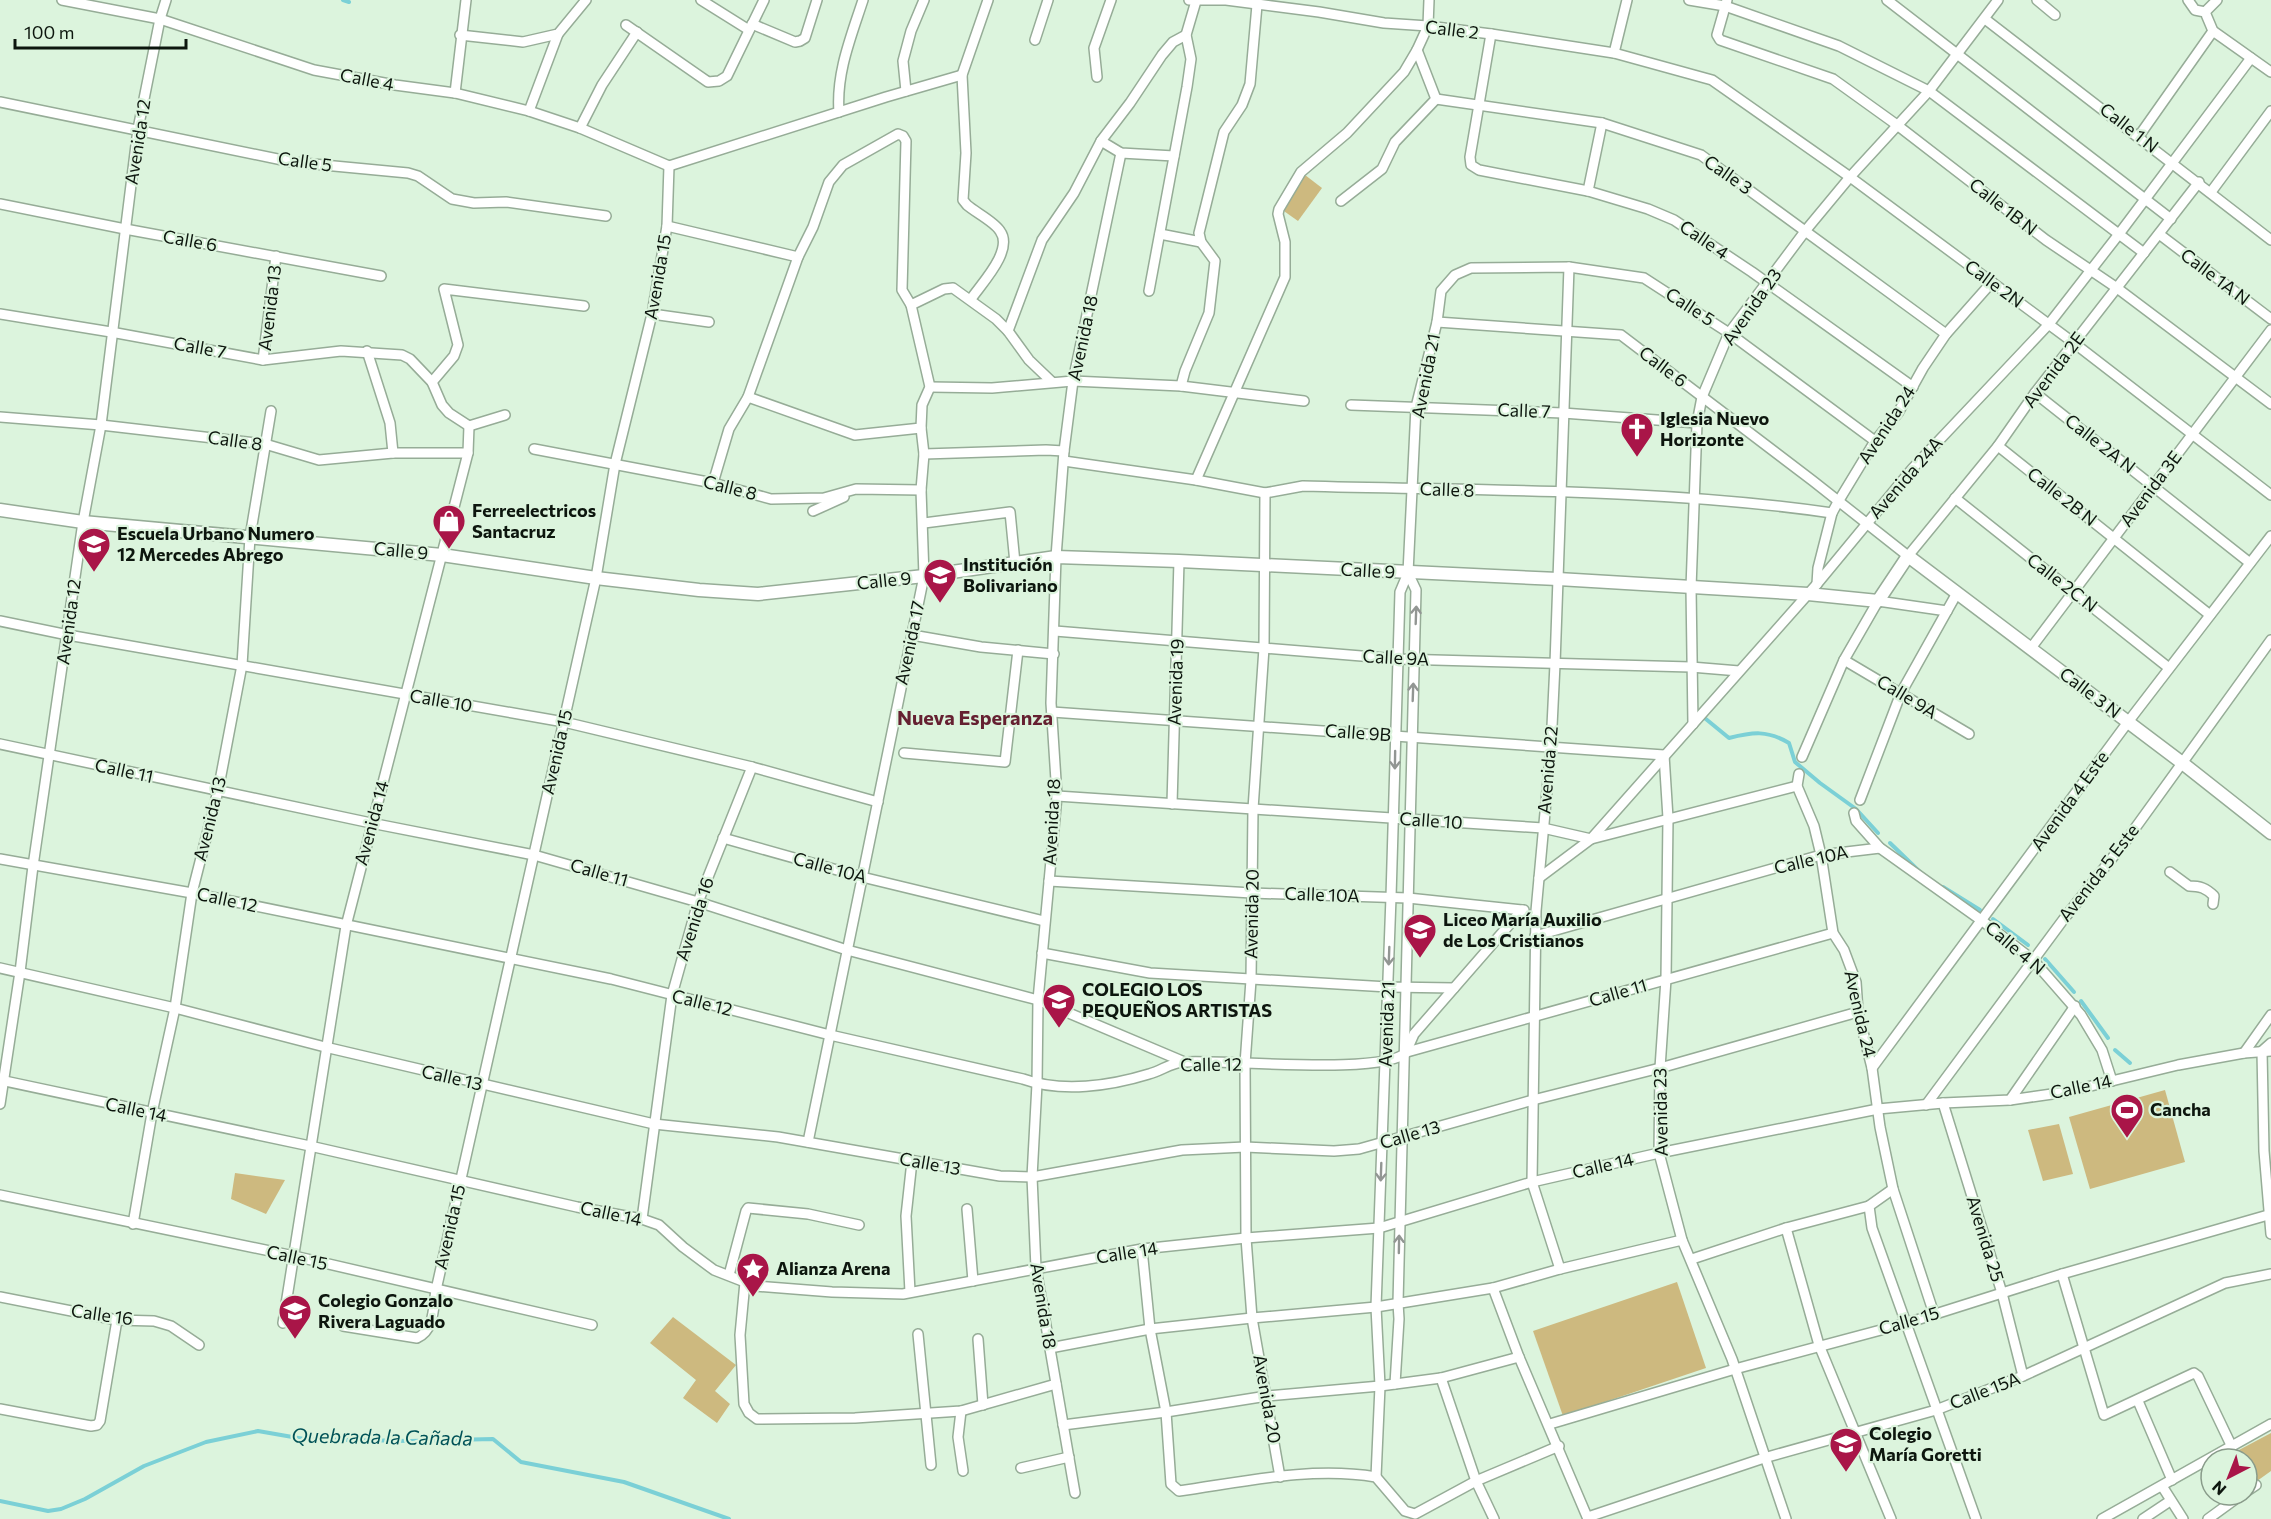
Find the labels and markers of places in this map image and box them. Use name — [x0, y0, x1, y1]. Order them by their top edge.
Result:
place label: Iglesia Nuevo Horizonte — [1660, 407, 1770, 450]
church icon: Iglesia Nuevo Horizonte — [1619, 411, 1655, 458]
place label: Ferreelectricos Santacruz — [472, 499, 596, 542]
shop icon: Ferreelectricos Santacruz — [431, 503, 467, 550]
place label: Escuela Urbano Numero 12 Mercedes Abrego — [117, 522, 315, 565]
school or university icon: Escuela Urbano Numero 12 Mercedes Abrego — [76, 526, 112, 573]
place label: Institución Bolivariano — [963, 553, 1058, 596]
school or university icon: Institución Bolivariano — [922, 557, 958, 604]
place label: Liceo María Auxilio de Los Cristianos — [1443, 908, 1602, 951]
school or university icon: Liceo María Auxilio de Los Cristianos — [1402, 912, 1438, 959]
place label: COLEGIO LOS PEQUEÑOS ARTISTAS — [1082, 978, 1272, 1021]
school or university icon: COLEGIO LOS PEQUEÑOS ARTISTAS — [1041, 982, 1077, 1029]
sports icon: Cancha — [2109, 1092, 2145, 1139]
place label: Cancha — [2150, 1098, 2211, 1120]
place icon: Alianza Arena — [735, 1251, 771, 1298]
place label: Alianza Arena — [776, 1257, 890, 1279]
place label: Colegio Gonzalo Rivera Laguado — [318, 1289, 453, 1332]
school or university icon: Colegio Gonzalo Rivera Laguado — [277, 1293, 313, 1340]
place label: Colegio María Goretti — [1869, 1422, 1982, 1465]
school or university icon: Colegio María Goretti — [1828, 1426, 1864, 1473]

